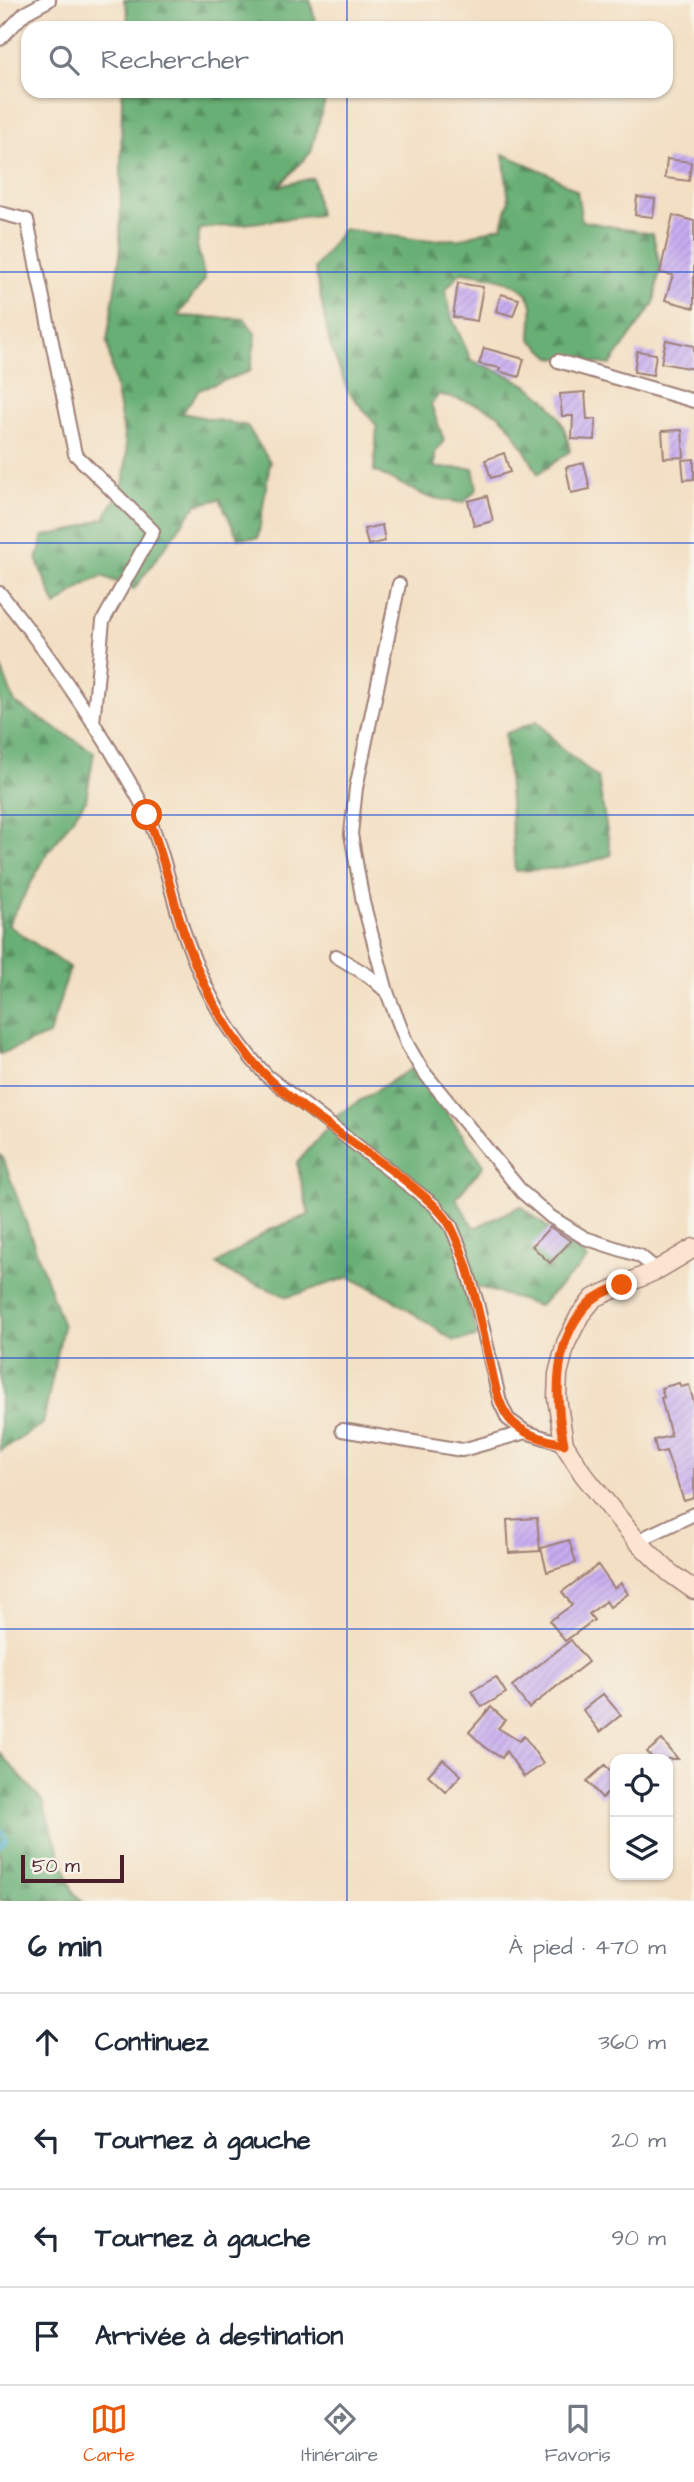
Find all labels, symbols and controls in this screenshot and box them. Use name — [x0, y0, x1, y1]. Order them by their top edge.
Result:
search box — [21, 21, 673, 98]
icon: search — [45, 41, 83, 79]
text: Rechercher — [101, 42, 249, 78]
route start — [131, 799, 162, 830]
route end — [606, 1269, 637, 1300]
map controls — [610, 1754, 673, 1880]
button: locate — [610, 1754, 673, 1817]
button: layers — [610, 1817, 673, 1880]
scale bar — [21, 1852, 124, 1884]
text: 50 m — [32, 1853, 80, 1880]
text: 6 min — [28, 1926, 102, 1968]
text: À pied · 470 m — [508, 1931, 666, 1963]
icon: ahead — [28, 2023, 66, 2061]
text: Continuez — [95, 2024, 209, 2060]
text: 360 m — [598, 2026, 666, 2058]
icon: left — [28, 2121, 66, 2159]
text: Tournez à gauche — [95, 2122, 311, 2158]
text: 20 m — [611, 2124, 666, 2156]
icon: left — [28, 2219, 66, 2257]
text: Tournez à gauche — [95, 2220, 311, 2256]
text: 90 m — [611, 2222, 666, 2254]
icon: arrive — [28, 2317, 66, 2355]
text: Arrivée à destination — [95, 2318, 343, 2354]
tab: Carte — [83, 2400, 135, 2469]
tab: Itinéraire — [301, 2400, 378, 2469]
tab: Favoris — [545, 2400, 611, 2469]

